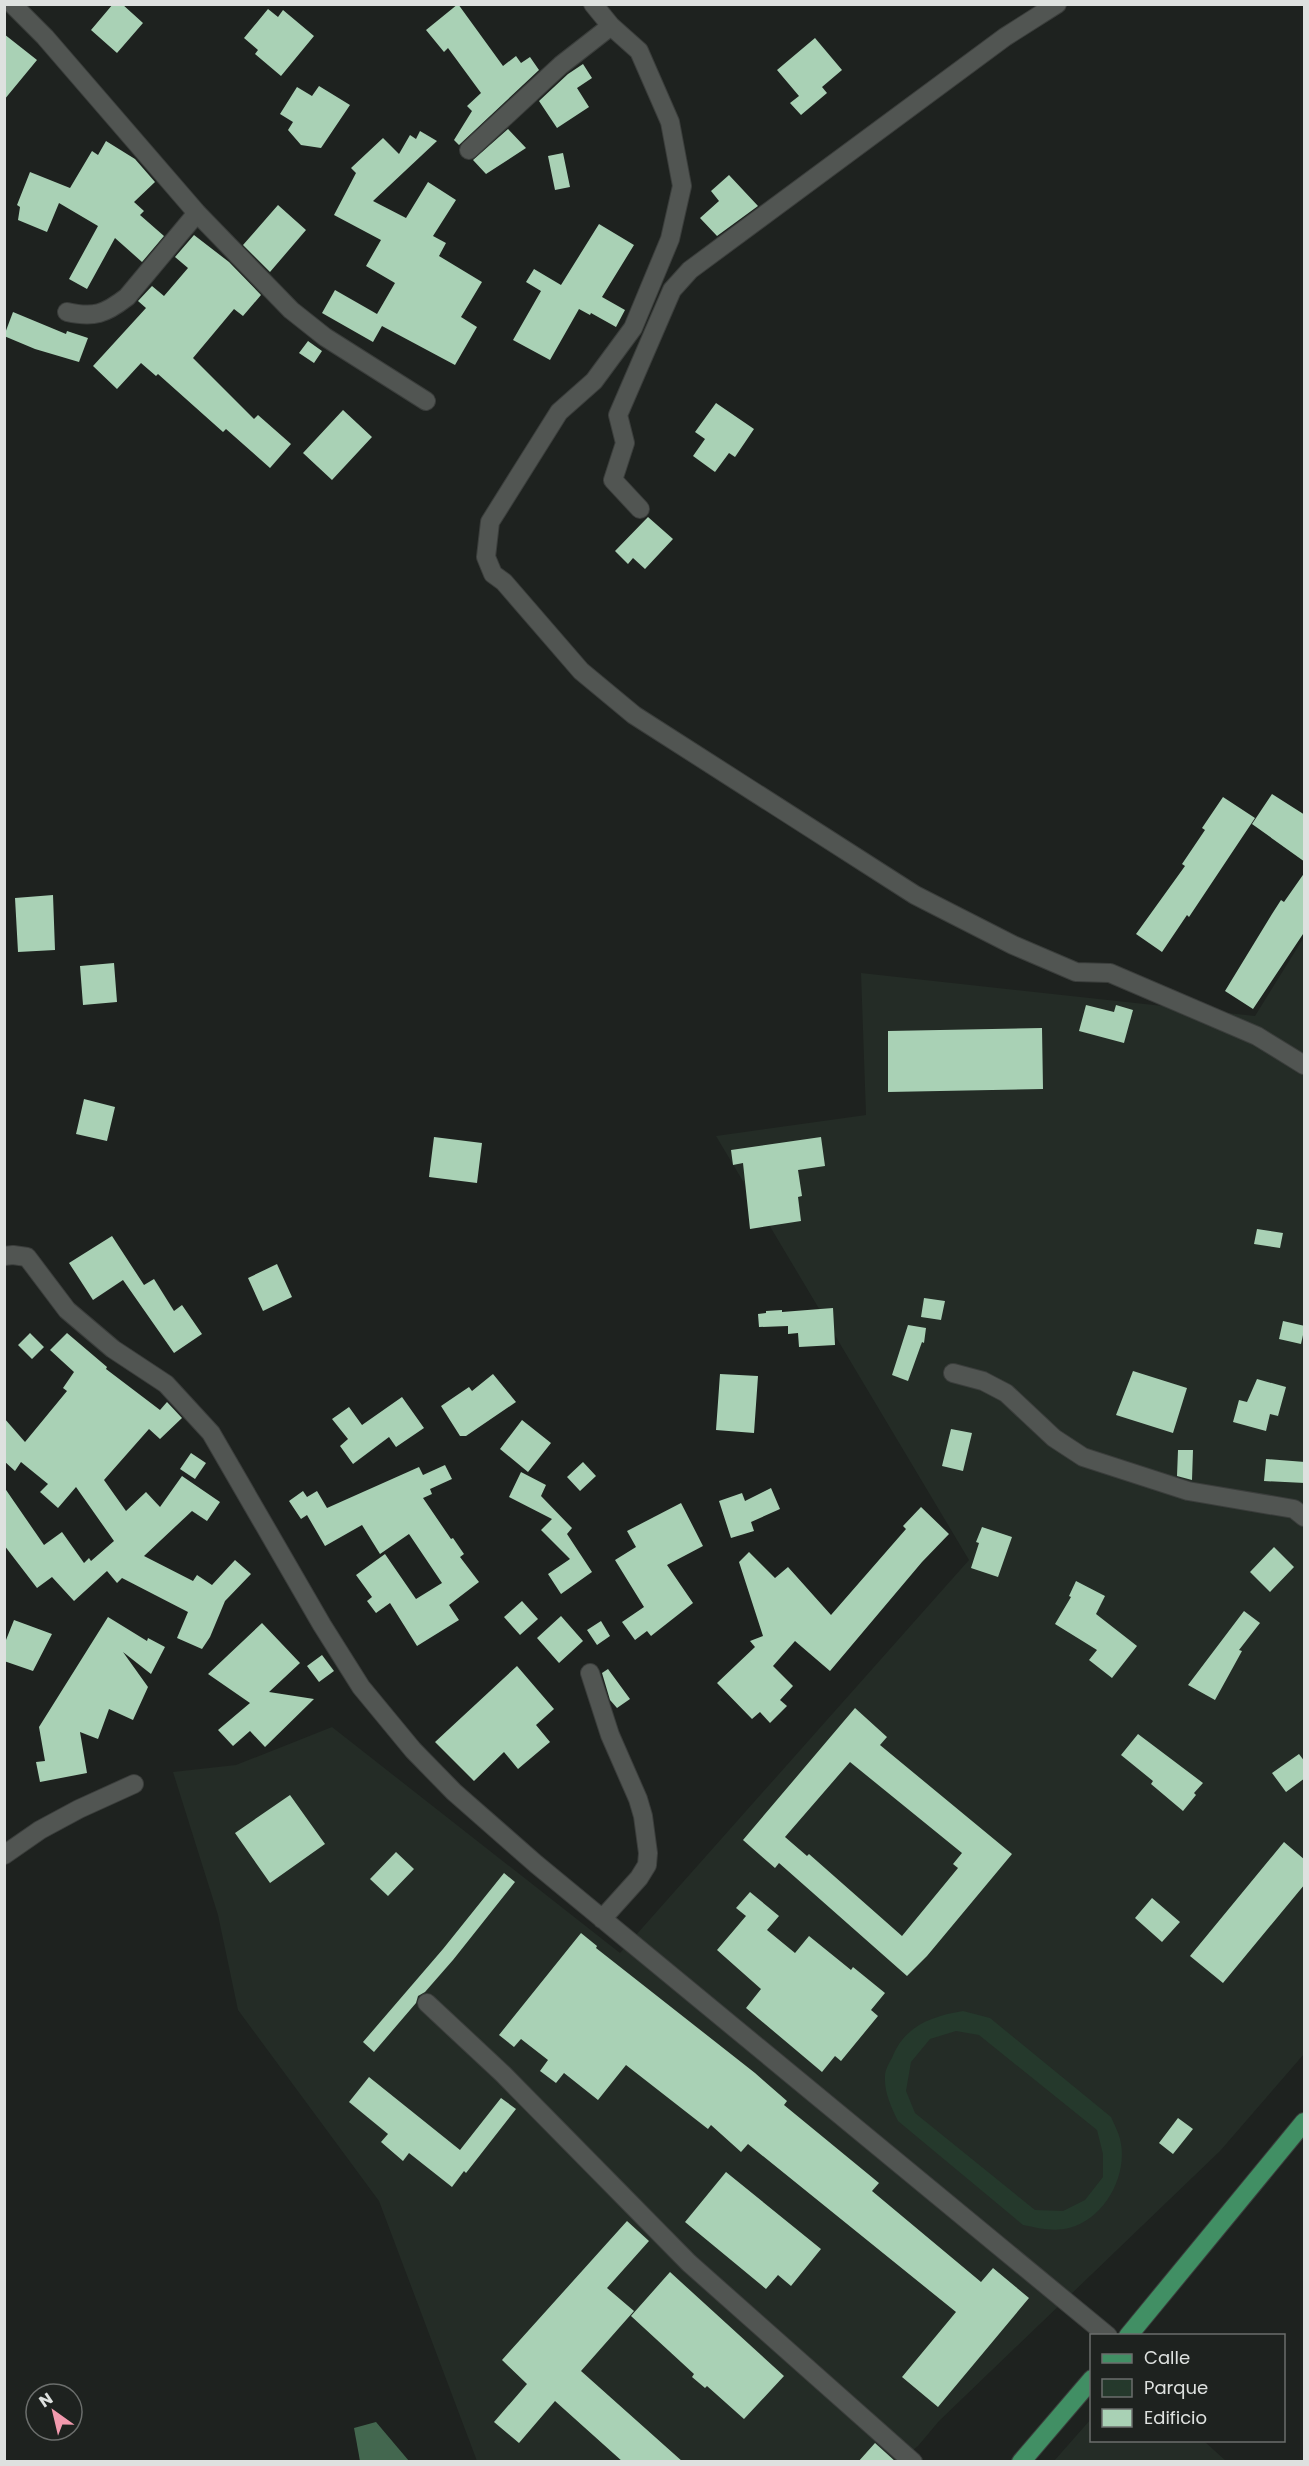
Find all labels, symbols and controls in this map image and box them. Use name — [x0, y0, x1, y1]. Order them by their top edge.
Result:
legend — [1090, 2334, 1285, 2442]
text: Calle — [1144, 2345, 1190, 2370]
text: Parque — [1144, 2375, 1208, 2400]
north arrow — [24, 2382, 84, 2442]
text: N — [34, 2387, 57, 2413]
text: Edificio — [1144, 2405, 1207, 2430]

